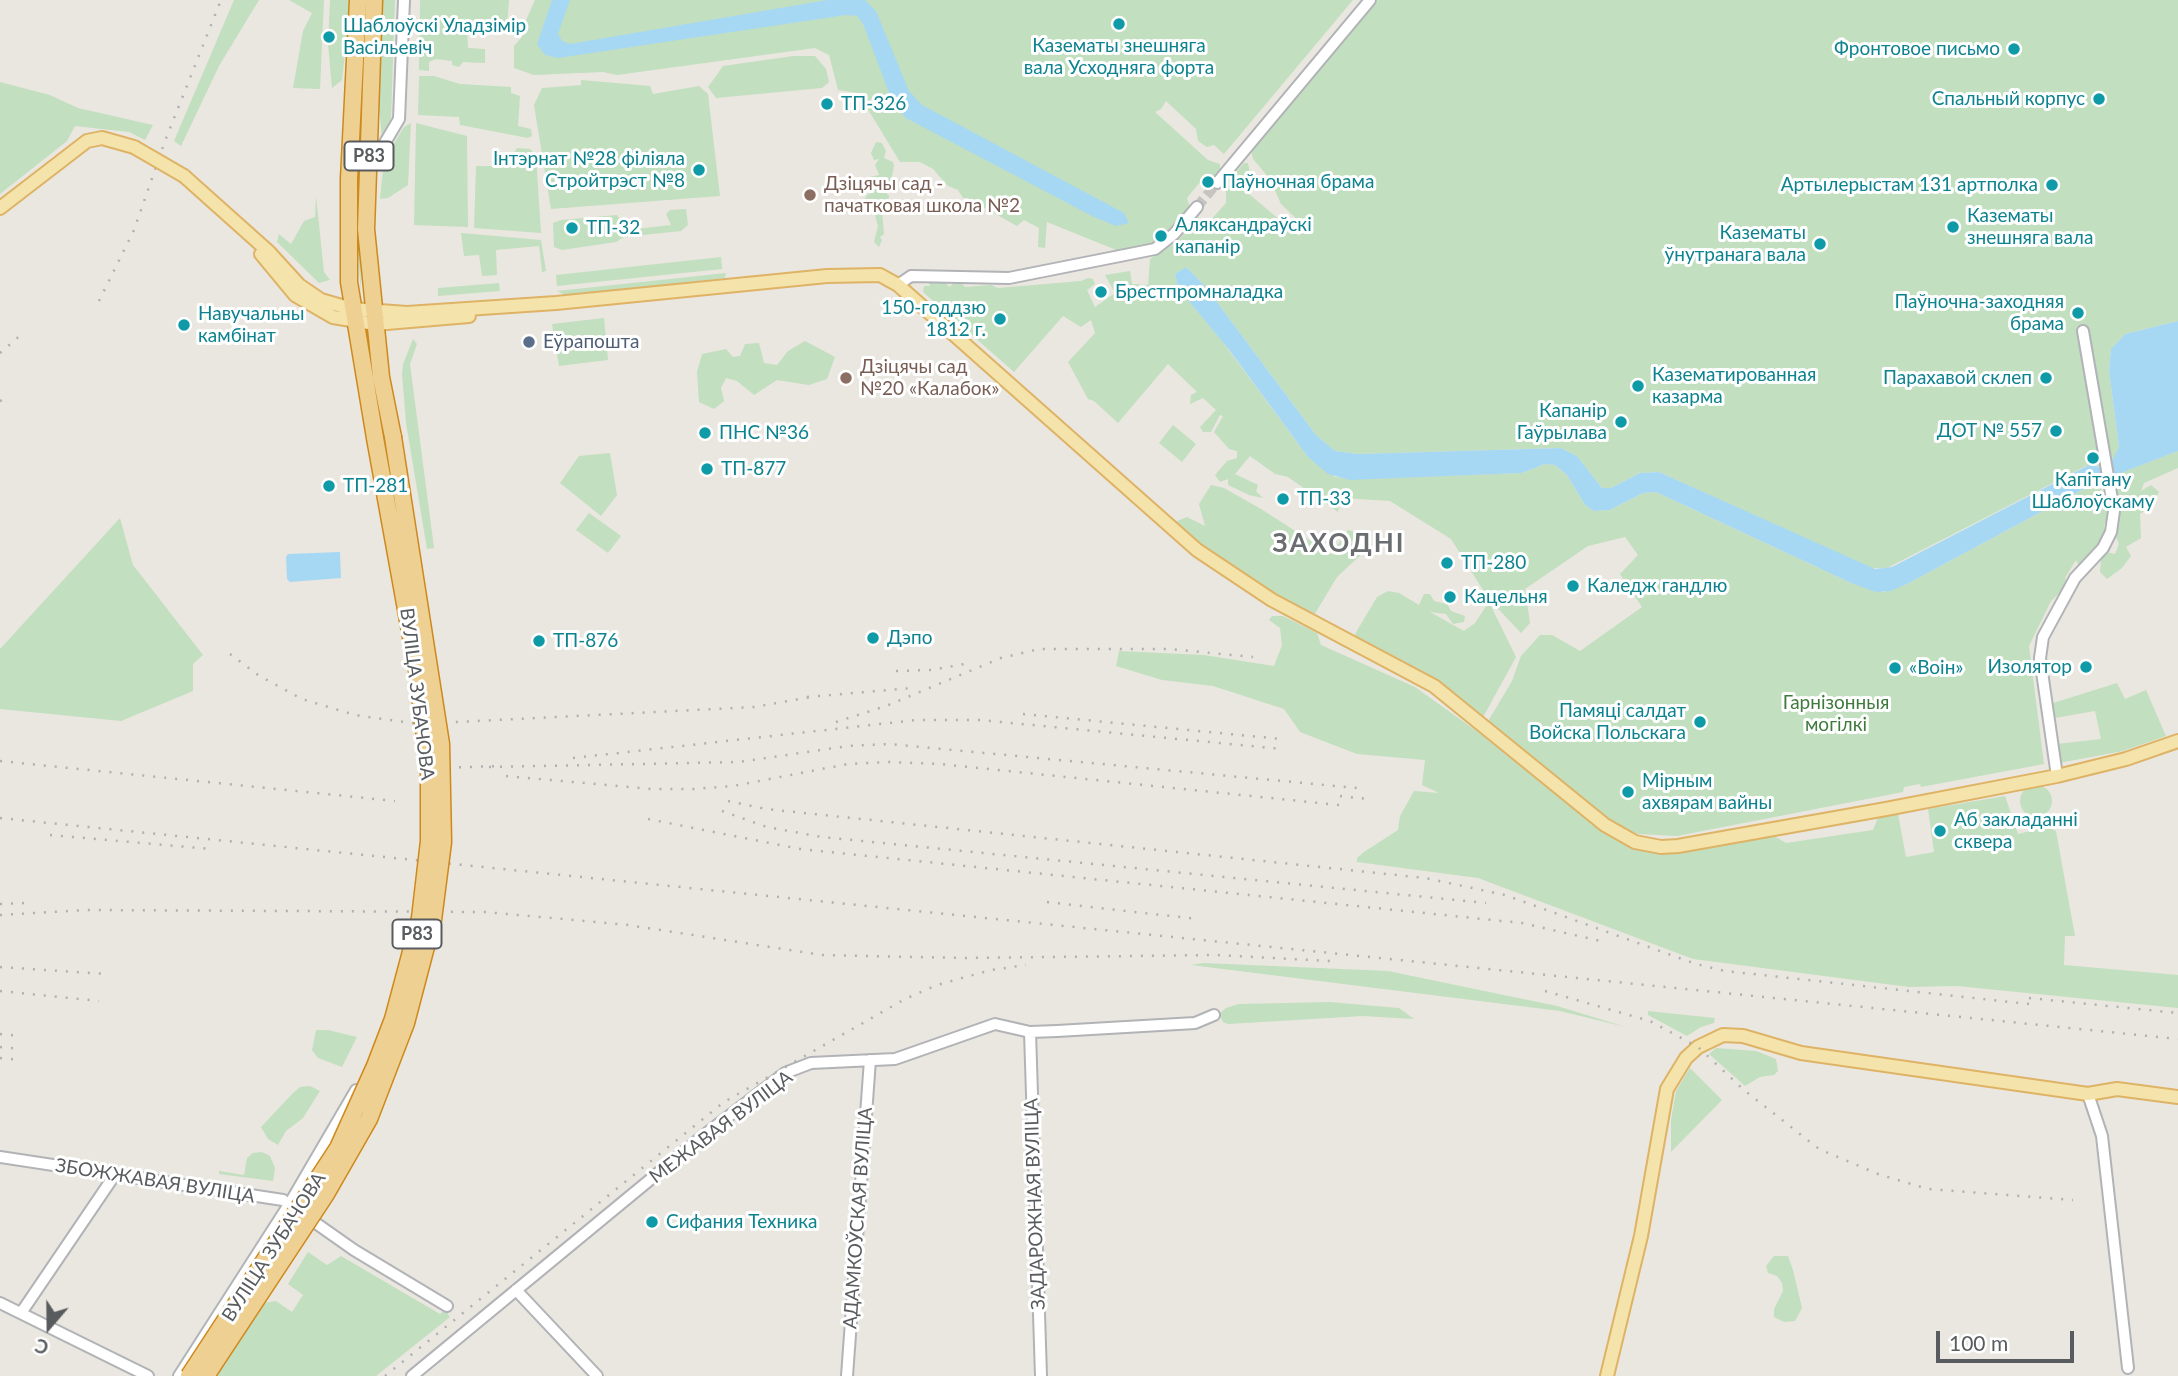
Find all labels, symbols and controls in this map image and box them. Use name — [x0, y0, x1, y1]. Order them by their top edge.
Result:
place label: Шаблоўскі Уладзімір Васільевіч — [343, 15, 526, 59]
marker: Казематы знешняга вала Усходняга форта — [1111, 16, 1127, 32]
marker: Шаблоўскі Уладзімір Васільевіч — [321, 29, 337, 45]
place label: Казематы знешняга вала Усходняга форта — [1024, 35, 1214, 79]
place label: Фронтовое письмо — [1834, 38, 2000, 60]
marker: Фронтовое письмо — [2006, 41, 2022, 57]
place label: Спальный корпус — [1932, 88, 2085, 110]
marker: Спальный корпус — [2091, 91, 2107, 107]
place label: ТП-326 — [841, 93, 906, 115]
marker: ТП-326 — [819, 96, 835, 112]
road number: Р83 — [344, 141, 394, 170]
place label: Інтэрнат №28 фiлiяла Стройтрэст №8 — [493, 148, 685, 192]
marker: Інтэрнат №28 фiлiяла Стройтрэст №8 — [691, 162, 707, 178]
place label: Паўночная брама — [1222, 171, 1374, 193]
place label: Дзіцячы сад - пачатковая школа №2 — [824, 173, 1020, 217]
marker: Паўночная брама — [1200, 174, 1216, 190]
place label: Артылерыстам 131 артполка — [1781, 174, 2038, 196]
marker: Артылерыстам 131 артполка — [2044, 177, 2060, 193]
marker: Дзіцячы сад - пачатковая школа №2 — [802, 187, 818, 203]
place label: Казематы знешняга вала — [1967, 205, 2093, 249]
place label: Аляксандраўскі капанір — [1175, 214, 1312, 258]
place label: ТП-32 — [586, 217, 640, 239]
marker: Казематы знешняга вала — [1945, 219, 1961, 235]
marker: ТП-32 — [564, 220, 580, 236]
place label: Казематы ўнутранага вала — [1664, 222, 1806, 266]
marker: Аляксандраўскі капанір — [1153, 228, 1169, 244]
marker: Казематы ўнутранага вала — [1812, 236, 1828, 252]
place label: Брестпромналадка — [1115, 281, 1283, 303]
marker: Брестпромналадка — [1093, 284, 1109, 300]
place label: Паўночна-заходняя брама — [1894, 291, 2064, 335]
place label: 150-годдзю 1812 г. — [881, 297, 986, 341]
place label: Навучальны камбінат — [198, 303, 304, 347]
marker: Паўночна-заходняя брама — [2070, 305, 2086, 321]
marker: 150-годдзю 1812 г. — [992, 311, 1008, 327]
marker: Навучальны камбінат — [176, 317, 192, 333]
place label: Еўрапошта — [543, 331, 639, 353]
marker: Еўрапошта — [521, 334, 537, 350]
place label: Дзіцячы сад №20 «Калабок» — [860, 356, 1000, 400]
place label: Казематированная казарма — [1652, 364, 1816, 408]
place label: Парахавой склеп — [1883, 367, 2032, 389]
marker: Дзіцячы сад №20 «Калабок» — [838, 370, 854, 386]
marker: Парахавой склеп — [2038, 370, 2054, 386]
marker: Казематированная казарма — [1630, 378, 1646, 394]
place label: Капанір Гаўрылава — [1517, 400, 1607, 444]
marker: Капанір Гаўрылава — [1613, 414, 1629, 430]
place label: ДОТ № 557 — [1937, 420, 2042, 442]
place label: ПНС №36 — [719, 422, 809, 444]
marker: ДОТ № 557 — [2048, 423, 2064, 439]
marker: ПНС №36 — [697, 425, 713, 441]
marker: Капітану Шаблоўскаму — [2085, 450, 2101, 466]
place label: ТП-877 — [721, 458, 786, 480]
marker: ТП-877 — [699, 461, 715, 477]
place label: Капітану Шаблоўскаму — [2031, 469, 2155, 513]
place label: ТП-281 — [343, 475, 408, 497]
marker: ТП-281 — [321, 478, 337, 494]
place label: ТП-33 — [1297, 488, 1351, 510]
marker: ТП-33 — [1275, 491, 1291, 507]
district label: ЗАХОДНІ — [1273, 528, 1405, 560]
place label: ТП-280 — [1461, 552, 1526, 574]
marker: ТП-280 — [1439, 555, 1455, 571]
place label: Каледж гандлю — [1587, 575, 1727, 597]
marker: Каледж гандлю — [1565, 578, 1581, 594]
place label: Кацельня — [1464, 586, 1548, 608]
marker: Кацельня — [1442, 589, 1458, 605]
street label: ВУЛІЦА ЗУБАЧОВА — [395, 607, 439, 781]
place label: Дэпо — [887, 627, 932, 649]
place label: ТП-876 — [553, 630, 618, 652]
marker: Дэпо — [865, 630, 881, 646]
marker: ТП-876 — [531, 633, 547, 649]
place label: Изолятор — [1988, 656, 2072, 678]
place label: «Воін» — [1909, 657, 1963, 679]
marker: Изолятор — [2078, 659, 2094, 675]
marker: «Воін» — [1887, 660, 1903, 676]
park label: Гарнізонныя могілкі — [1783, 692, 1889, 736]
place label: Памяці салдат Войска Польскага — [1529, 700, 1686, 744]
marker: Памяці салдат Войска Польскага — [1692, 714, 1708, 730]
place label: Мірным ахвярам вайны — [1642, 770, 1772, 814]
marker: Мірным ахвярам вайны — [1620, 784, 1636, 800]
place label: Аб закладанні сквера — [1954, 809, 2078, 853]
marker: Аб закладанні сквера — [1932, 823, 1948, 839]
road number: Р83 — [392, 919, 442, 948]
street label: МЕЖАВАЯ ВУЛІЦА — [645, 1066, 797, 1188]
street label: ЗАДАРОЖНАЯ ВУЛІЦА — [1020, 1098, 1050, 1310]
street label: АДАМКОЎСКАЯ ВУЛІЦА — [839, 1106, 877, 1330]
street label: ЗБОЖЖАВАЯ ВУЛІЦА — [54, 1154, 256, 1208]
street label: ВУЛІЦА ЗУБАЧОВА — [217, 1168, 331, 1326]
place label: Сифания Техника — [666, 1211, 817, 1233]
marker: Сифания Техника — [644, 1214, 660, 1230]
north arrow — [14, 1292, 84, 1362]
scale bar — [1940, 1316, 2078, 1360]
text: 100 m — [1949, 1330, 2008, 1355]
text: С — [32, 1334, 51, 1360]

